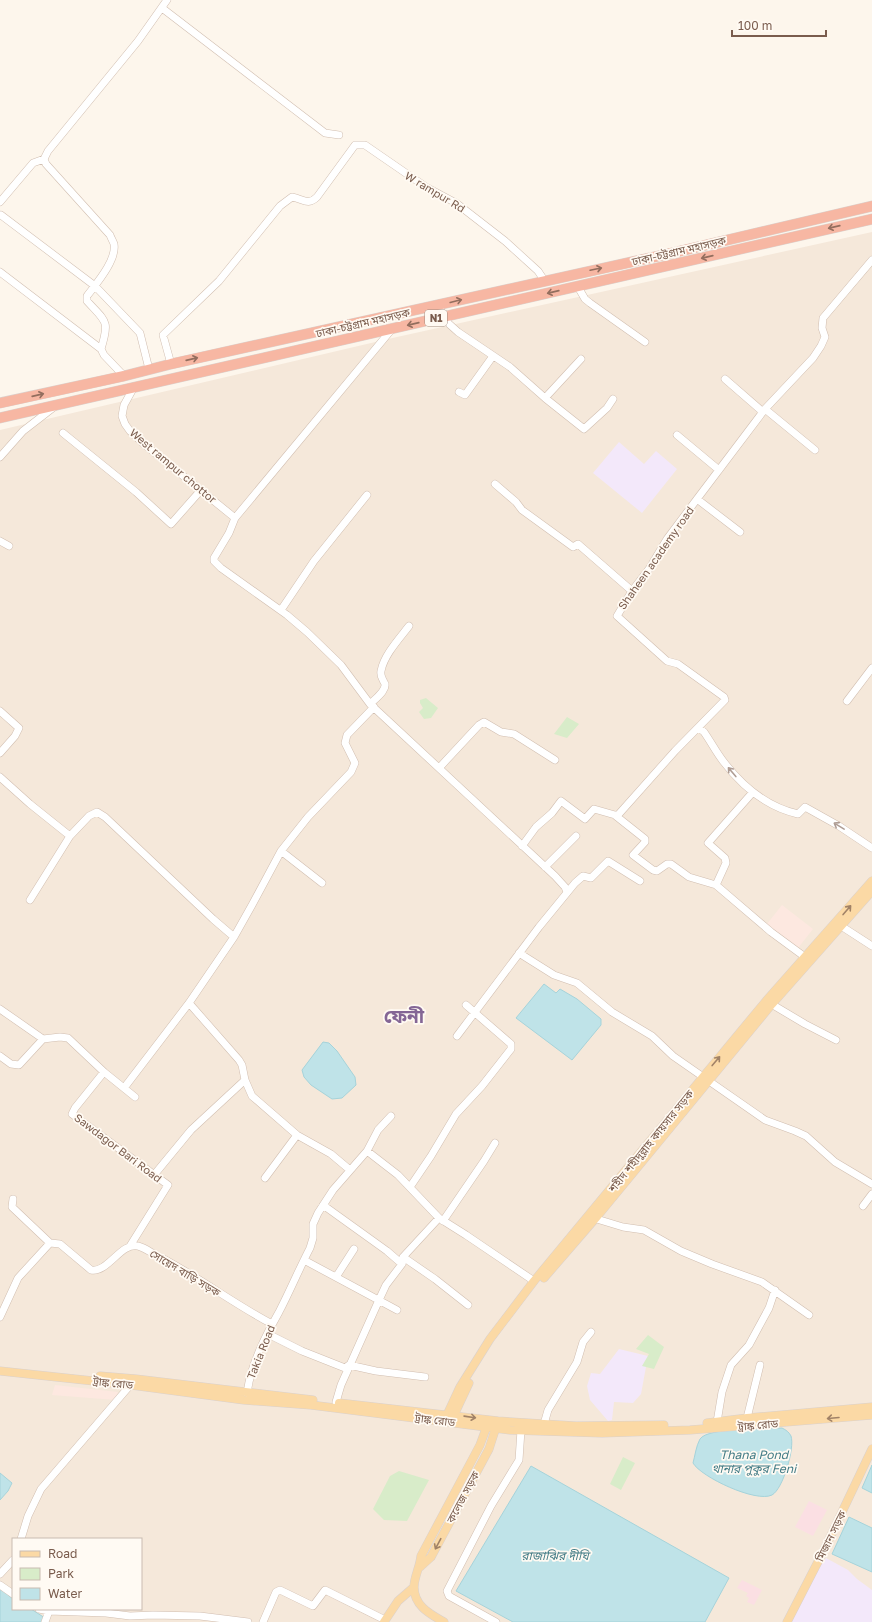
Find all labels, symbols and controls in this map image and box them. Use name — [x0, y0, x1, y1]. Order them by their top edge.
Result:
scale bar — [732, 12, 826, 38]
text: 100 m — [738, 18, 772, 33]
street label: W rampur Rd — [403, 168, 468, 215]
one-way arrow — [828, 224, 841, 232]
street label: ঢাকা-চট্টগ্রাম মহাসড়ক — [630, 233, 727, 268]
one-way arrow — [701, 253, 714, 261]
one-way arrow — [589, 265, 602, 273]
one-way arrow — [547, 289, 560, 297]
one-way arrow — [449, 296, 462, 304]
street label: ঢাকা-চট্টগ্রাম মহাসড়ক — [314, 305, 411, 340]
road number: N1 — [425, 310, 447, 326]
one-way arrow — [407, 320, 420, 328]
one-way arrow — [185, 355, 198, 363]
one-way arrow — [31, 391, 44, 398]
street label: West rampur chottor — [127, 426, 220, 506]
street label: Shaheen academy road — [615, 504, 696, 612]
one-way arrow — [727, 767, 736, 777]
one-way arrow — [833, 822, 845, 830]
one-way arrow — [842, 905, 851, 915]
district label: ফেনী — [384, 1004, 425, 1027]
one-way arrow — [712, 1056, 721, 1067]
street label: শহীদ শহীদুল্লাহ কায়সার সড়ক — [605, 1087, 696, 1195]
street label: Sawdagor Bari Road — [72, 1111, 164, 1185]
street label: সোয়েদ বাড়ি সড়ক — [148, 1246, 223, 1299]
street label: Takia Road — [244, 1323, 277, 1381]
street label: ট্রাঙ্ক রোড — [91, 1374, 134, 1392]
street label: ট্রাঙ্ক রোড — [413, 1410, 456, 1429]
one-way arrow — [463, 1413, 476, 1421]
one-way arrow — [827, 1415, 840, 1422]
street label: ট্রাঙ্ক রোড — [736, 1416, 779, 1433]
water label: Thana Pond থানার পুকুর Feni — [712, 1447, 798, 1476]
street label: কলেজ সড়ক — [443, 1469, 482, 1526]
street label: মিজান সড়ক — [812, 1508, 849, 1564]
legend — [12, 1538, 142, 1610]
one-way arrow — [434, 1538, 441, 1550]
text: Road — [48, 1546, 77, 1561]
water label: রাজাঝির দীঘি — [521, 1548, 591, 1563]
text: Park — [48, 1566, 74, 1581]
text: Water — [48, 1586, 82, 1601]

